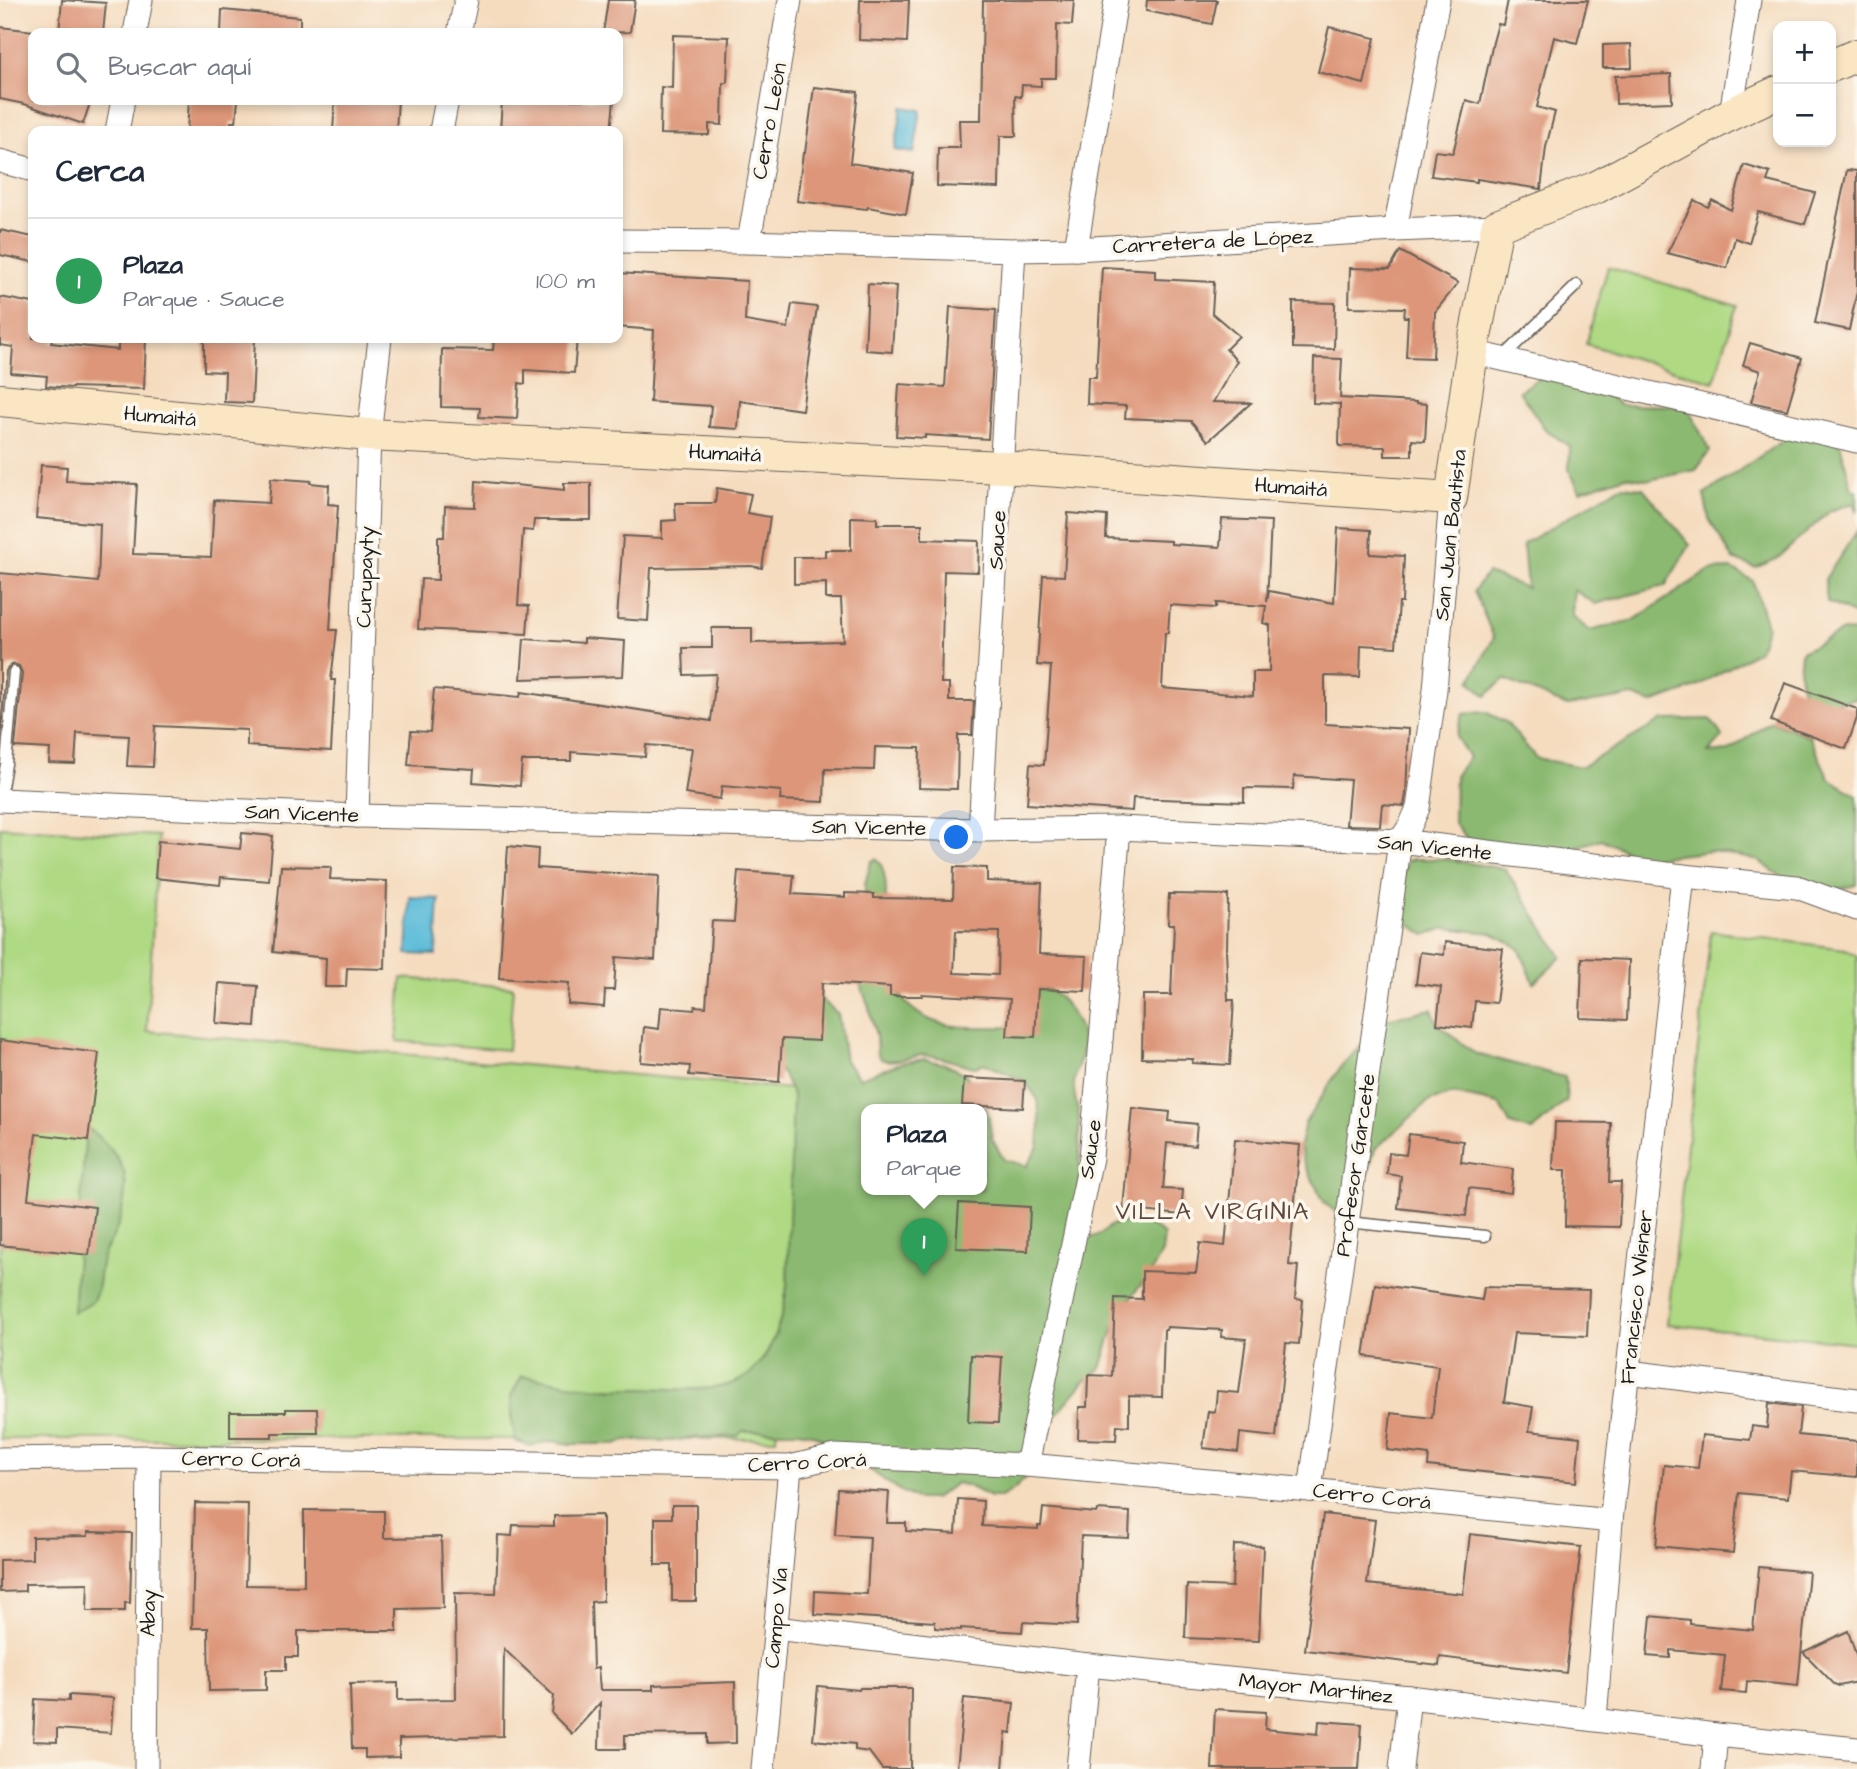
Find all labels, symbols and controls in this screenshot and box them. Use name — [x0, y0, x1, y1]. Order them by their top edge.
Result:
map controls — [1773, 21, 1836, 147]
button: + — [1773, 21, 1836, 84]
search box — [28, 28, 623, 105]
icon: search — [52, 48, 90, 86]
text: Buscar aquí — [108, 49, 251, 85]
street label: Cerro León — [745, 61, 794, 182]
button: − — [1773, 84, 1836, 147]
text: Cerca — [56, 151, 144, 193]
street label: Carretera de López — [1112, 222, 1315, 262]
text: Plaza — [123, 247, 183, 283]
text: 1 — [78, 265, 80, 297]
text: 100 m — [536, 265, 595, 297]
text: Parque · Sauce — [123, 283, 285, 315]
street label: Humaitá — [122, 399, 198, 434]
street label: Humaitá — [688, 437, 762, 470]
street label: San Juan Bautista — [1427, 448, 1474, 622]
street label: Humaitá — [1254, 470, 1329, 505]
street label: Sauce — [981, 510, 1014, 570]
street label: Curupayty — [349, 525, 384, 628]
street label: San Vicente — [244, 797, 360, 830]
street label: San Vicente — [812, 812, 926, 843]
your location — [939, 820, 973, 854]
street label: San Vicente — [1377, 827, 1493, 868]
street label: Profesor Garcete — [1328, 1072, 1383, 1258]
popup — [861, 1104, 987, 1195]
text: Plaza — [887, 1116, 947, 1152]
street label: Sauce — [1072, 1118, 1109, 1181]
text: Parque — [887, 1152, 962, 1184]
district label: VILLA VIRGINIA — [1116, 1195, 1311, 1229]
street label: Francisco Wisner — [1613, 1208, 1660, 1385]
pin: 1 — [901, 1218, 947, 1276]
street label: Cerro Corá — [181, 1444, 301, 1475]
street label: Cerro Corá — [747, 1445, 867, 1480]
street label: Cerro Corá — [1311, 1476, 1433, 1517]
street label: Campo Vía — [758, 1566, 796, 1670]
street label: Abay — [134, 1589, 165, 1637]
street label: Mayor Martínez — [1237, 1666, 1395, 1713]

